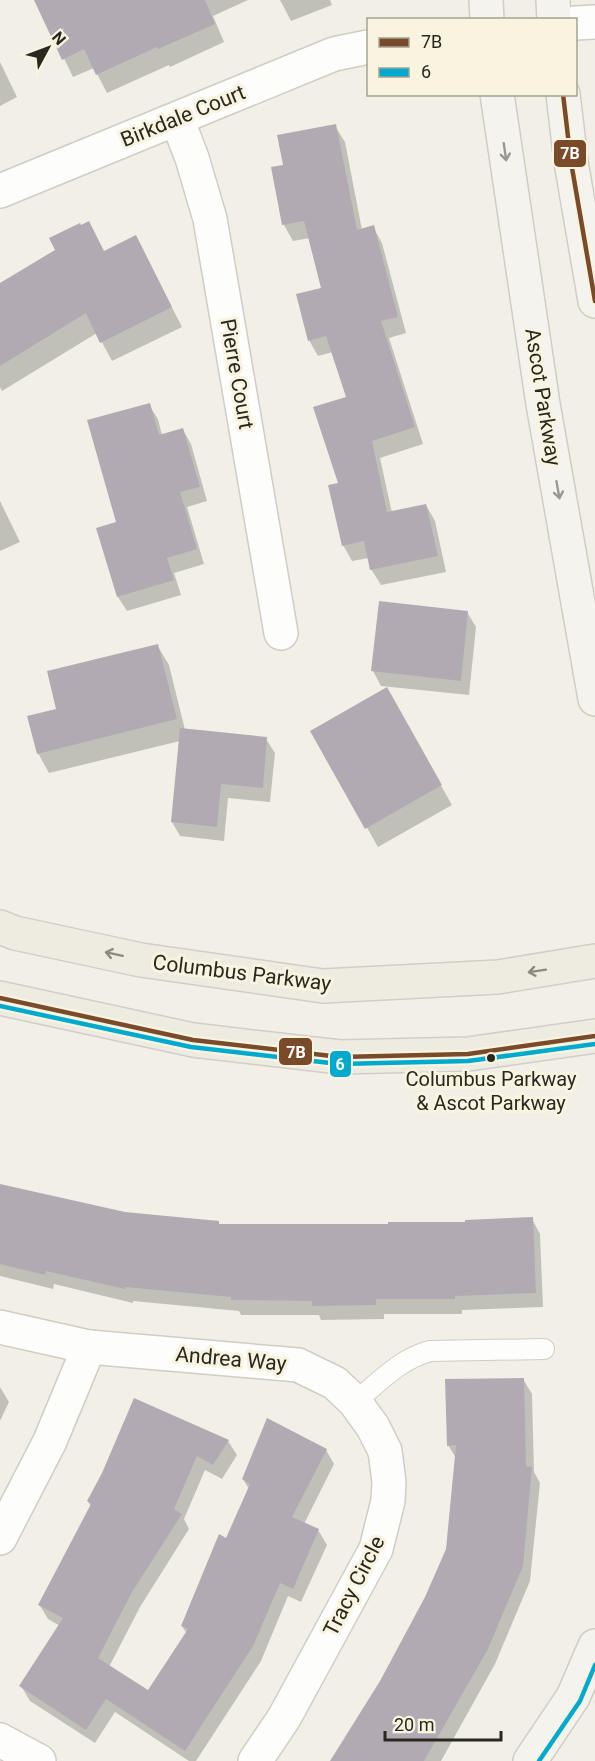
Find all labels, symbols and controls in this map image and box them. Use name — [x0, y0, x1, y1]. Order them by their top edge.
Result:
north arrow — [18, 18, 78, 78]
legend — [367, 18, 577, 96]
text: N — [48, 28, 70, 49]
text: 7B — [421, 31, 442, 52]
text: 6 — [421, 61, 431, 82]
street label: Birkdale Court — [117, 80, 249, 152]
line badge: 7B — [553, 139, 587, 168]
one-way arrow — [500, 142, 511, 162]
text: 7B — [560, 144, 580, 163]
street label: Pierre Court — [215, 317, 259, 431]
street label: Ascot Parkway — [520, 327, 566, 468]
one-way arrow — [553, 480, 564, 500]
one-way arrow — [105, 948, 124, 960]
street label: Columbus Parkway — [151, 950, 333, 996]
one-way arrow — [528, 965, 548, 976]
line badge: 7B — [278, 1037, 313, 1066]
text: 7B — [286, 1043, 306, 1062]
line badge: 6 — [329, 1050, 352, 1078]
marker: Columbus Parkway & Ascot Parkway — [485, 1052, 497, 1064]
text: 6 — [335, 1055, 345, 1074]
place label: Columbus Parkway & Ascot Parkway — [406, 1067, 577, 1115]
street label: Andrea Way — [175, 1342, 288, 1376]
street label: Tracy Circle — [319, 1532, 389, 1640]
scale bar — [385, 1704, 500, 1742]
text: 20 m — [394, 1714, 434, 1735]

